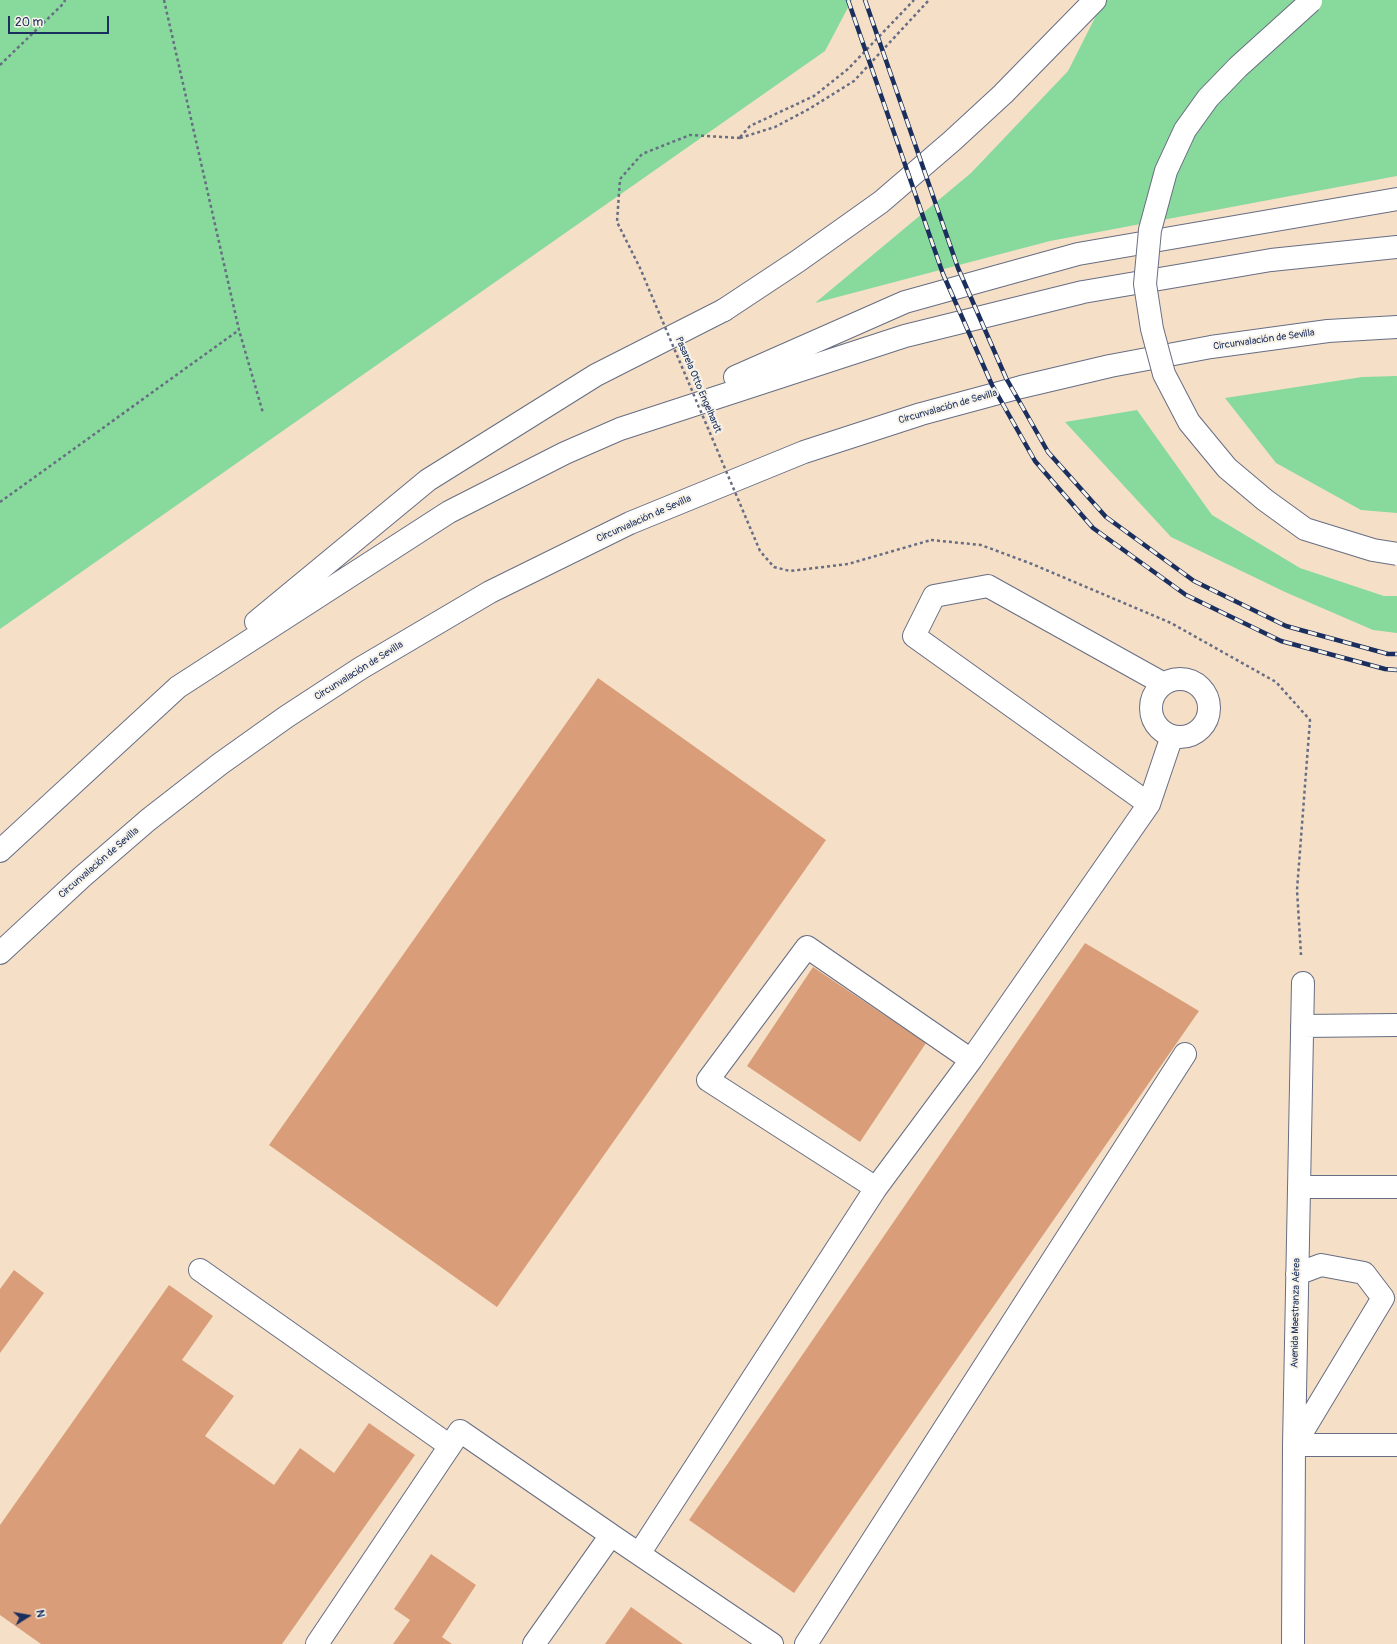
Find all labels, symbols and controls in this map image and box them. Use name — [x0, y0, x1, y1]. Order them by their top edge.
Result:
scale bar — [10, 8, 111, 34]
text: 20 m — [15, 15, 43, 30]
street label: Circunvalación de Sevilla — [1213, 327, 1315, 353]
street label: Pasarela Otto Engelhardt — [672, 335, 724, 435]
street label: Circunvalación de Sevilla — [897, 387, 999, 427]
street label: Circunvalación de Sevilla — [595, 493, 693, 545]
street label: Circunvalación de Sevilla — [312, 639, 406, 703]
street label: Circunvalación de Sevilla — [57, 825, 141, 901]
street label: Avenida Maestranza Aérea — [1289, 1258, 1303, 1368]
north arrow — [8, 1596, 48, 1636]
text: N — [33, 1609, 47, 1619]

